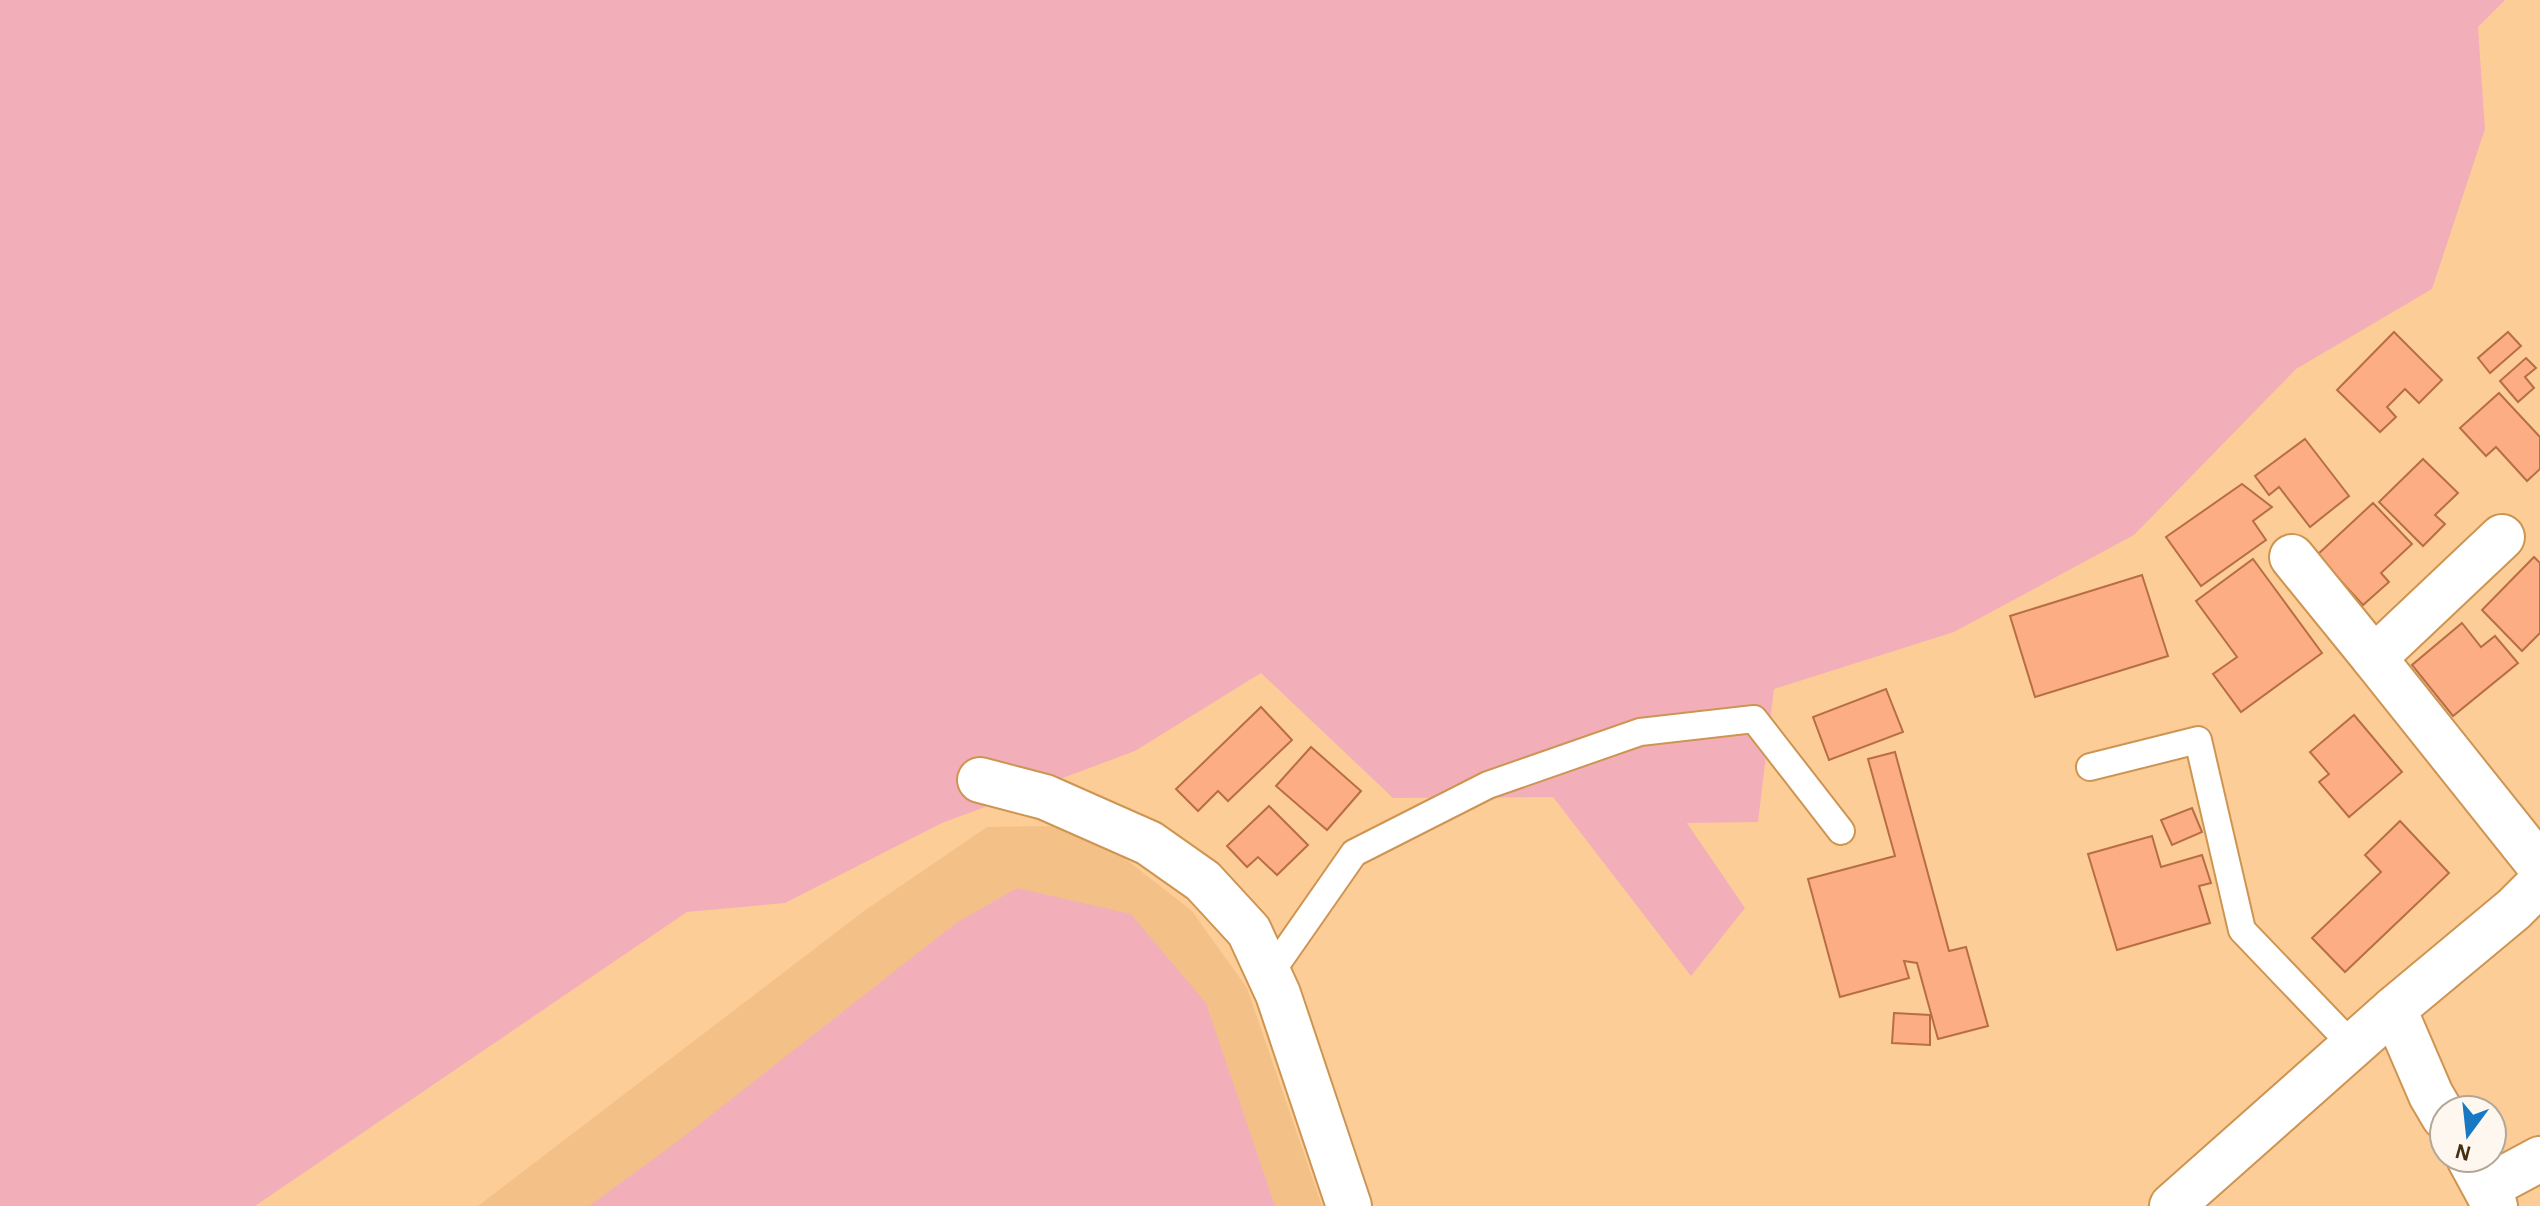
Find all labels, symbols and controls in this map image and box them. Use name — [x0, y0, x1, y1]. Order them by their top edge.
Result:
north arrow — [2428, 1094, 2508, 1174]
text: N — [2453, 1140, 2473, 1165]

